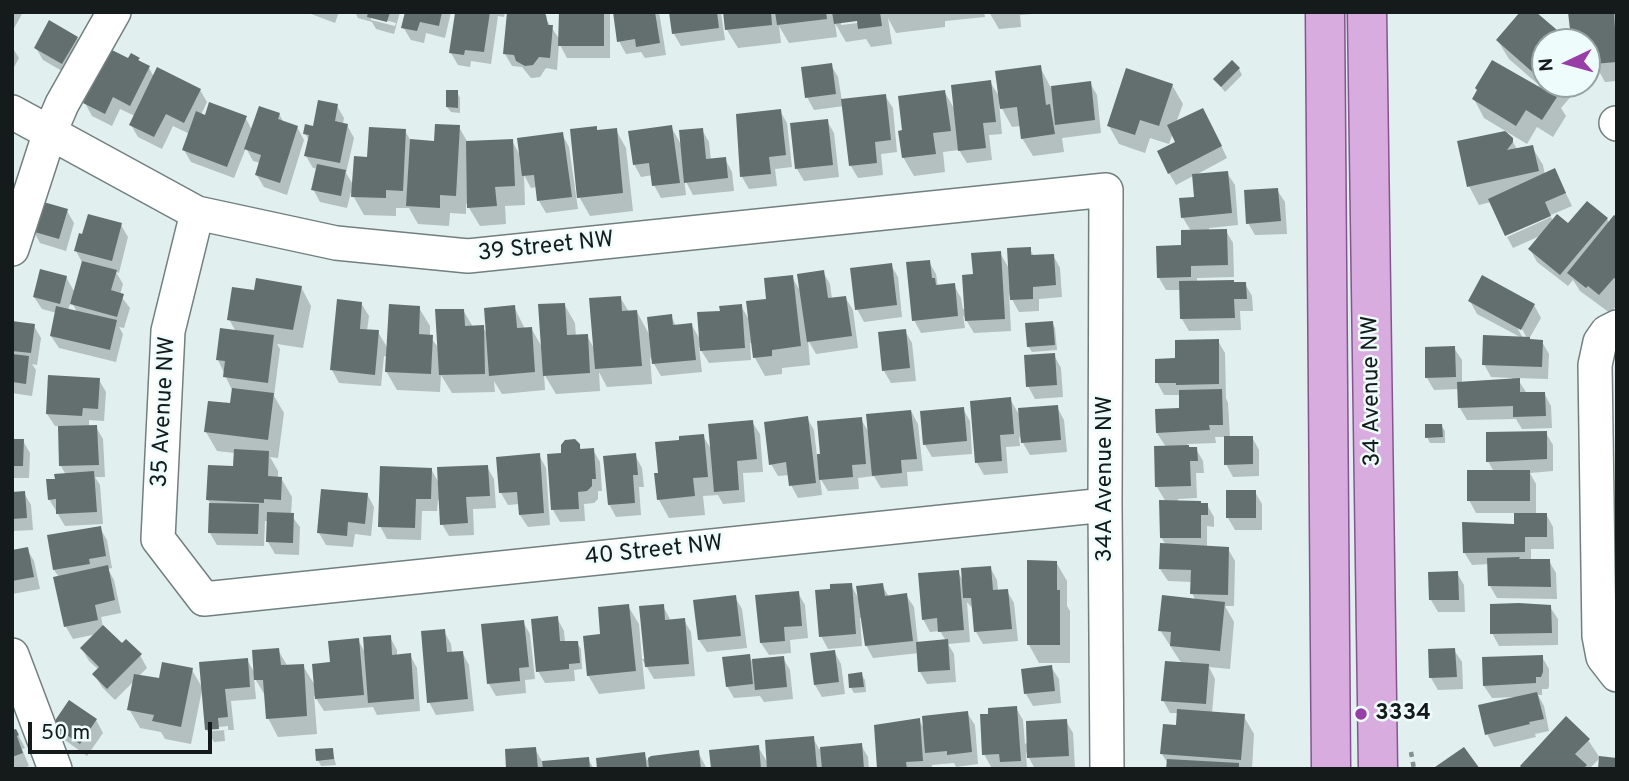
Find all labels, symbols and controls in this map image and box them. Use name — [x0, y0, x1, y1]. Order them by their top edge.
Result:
north arrow — [1531, 28, 1601, 98]
text: N — [1535, 57, 1560, 73]
street label: 39 Street NW — [477, 227, 615, 269]
street label: 34 Avenue NW — [1358, 315, 1388, 467]
street label: 35 Avenue NW — [147, 336, 183, 488]
street label: 34A Avenue NW — [1092, 396, 1120, 562]
street label: 40 Street NW — [584, 531, 724, 573]
place label: 3334 — [1375, 700, 1431, 728]
marker: 3334 — [1353, 706, 1369, 722]
scale bar — [32, 708, 215, 752]
text: 50 m — [41, 720, 90, 747]

